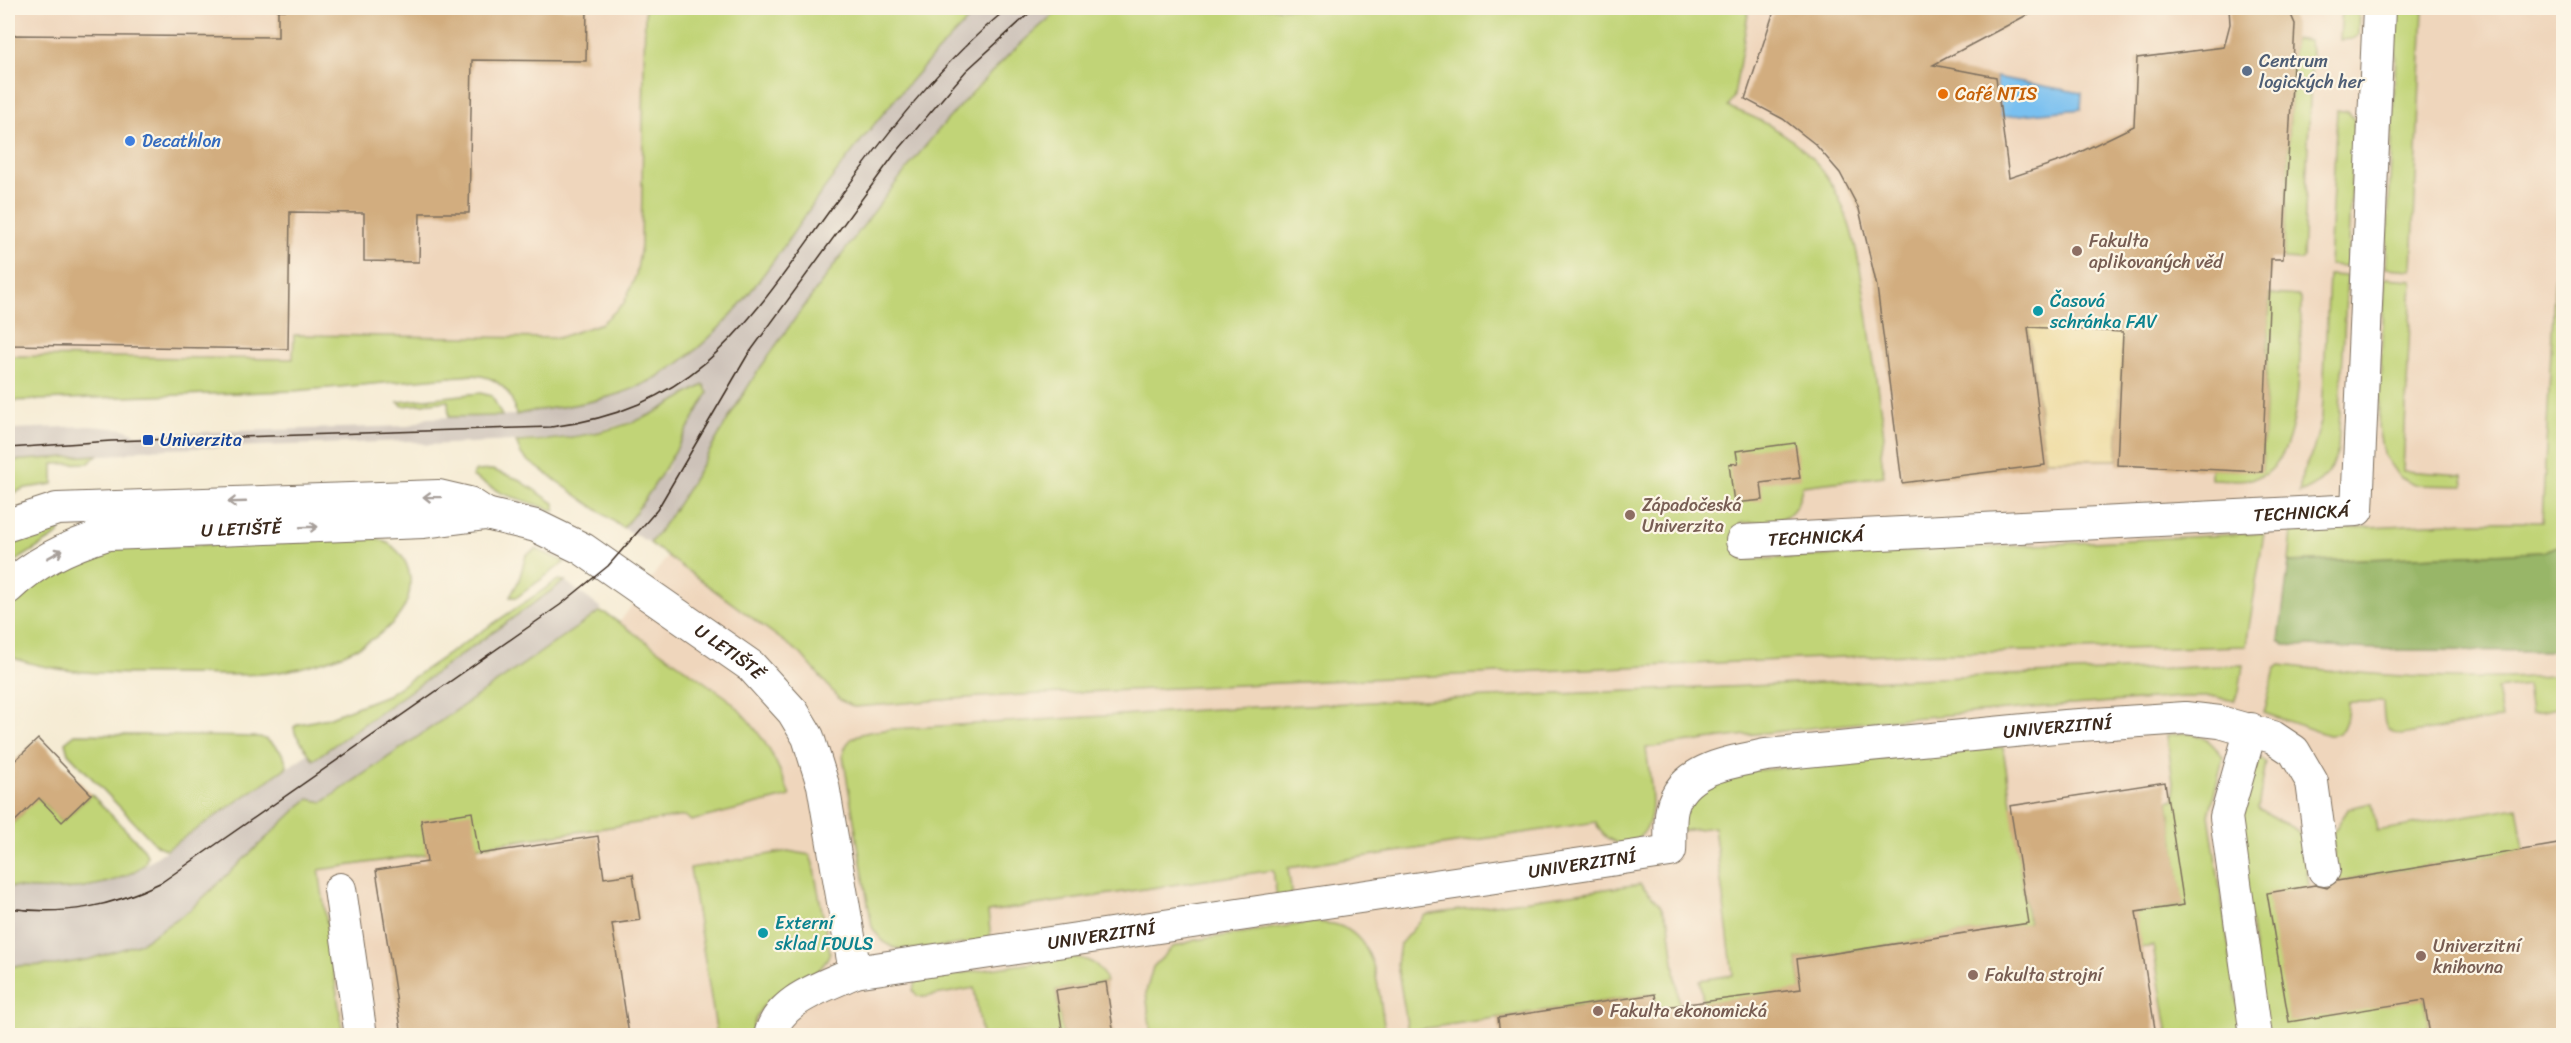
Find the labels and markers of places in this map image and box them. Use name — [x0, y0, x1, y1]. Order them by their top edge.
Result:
place label: Centrum logických her — [2259, 45, 2366, 98]
marker: Centrum logických her — [2240, 64, 2254, 78]
place label: Café NTIS — [1955, 78, 2037, 110]
marker: Café NTIS — [1936, 87, 1950, 101]
place label: Decathlon — [142, 125, 221, 157]
marker: Decathlon — [123, 134, 137, 148]
place label: Fakulta aplikovaných věd — [2089, 225, 2224, 278]
marker: Fakulta aplikovaných věd — [2070, 244, 2084, 258]
place label: Časová schránka FAV — [2049, 285, 2158, 338]
marker: Časová schránka FAV — [2031, 304, 2045, 318]
place label: Univerzita — [160, 424, 242, 456]
marker: Univerzita — [141, 433, 155, 447]
place label: Západočeská Univerzita — [1642, 489, 1742, 542]
marker: Západočeská Univerzita — [1623, 508, 1637, 522]
place label: Externí sklad FDULS — [774, 907, 873, 960]
marker: Externí sklad FDULS — [756, 926, 770, 940]
place label: Univerzitní knihovna — [2433, 930, 2523, 983]
marker: Univerzitní knihovna — [2414, 949, 2428, 963]
place label: Fakulta strojní — [1985, 959, 2104, 991]
marker: Fakulta strojní — [1966, 968, 1980, 982]
place label: Fakulta ekonomická — [1610, 995, 1767, 1027]
marker: Fakulta ekonomická — [1591, 1004, 1605, 1018]

